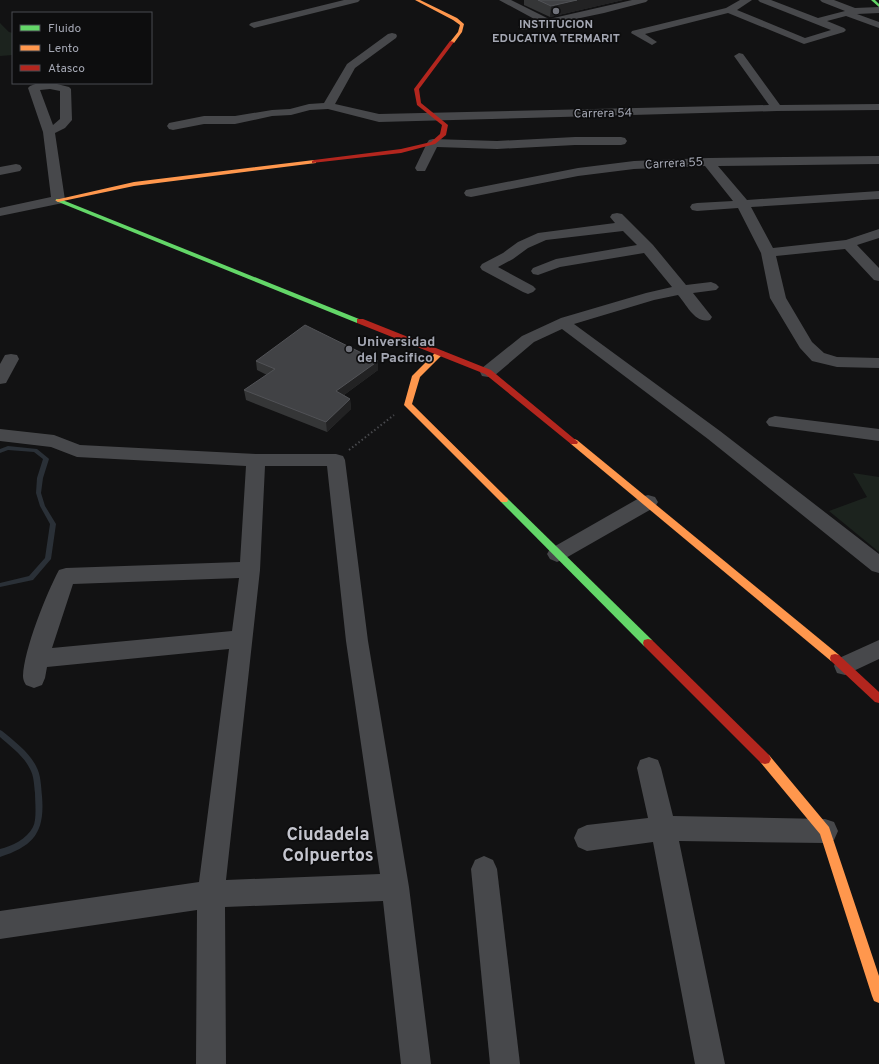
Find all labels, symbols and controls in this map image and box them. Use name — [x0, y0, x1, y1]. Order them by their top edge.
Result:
marker: INSTITUCION EDUCATIVA TERMARIT — [551, 6, 561, 16]
legend — [12, 12, 152, 84]
place label: INSTITUCION EDUCATIVA TERMARIT — [492, 17, 620, 47]
text: Fluido — [48, 21, 81, 37]
text: Lento — [48, 41, 79, 57]
text: Atasco — [48, 61, 85, 77]
street label: Carrera 54 — [574, 105, 632, 123]
street label: Carrera 55 — [645, 154, 704, 174]
place label: Universidad del Pacifico — [357, 334, 435, 367]
marker: Universidad del Pacifico — [344, 344, 354, 354]
district label: Ciudadela Colpuertos — [282, 824, 374, 868]

